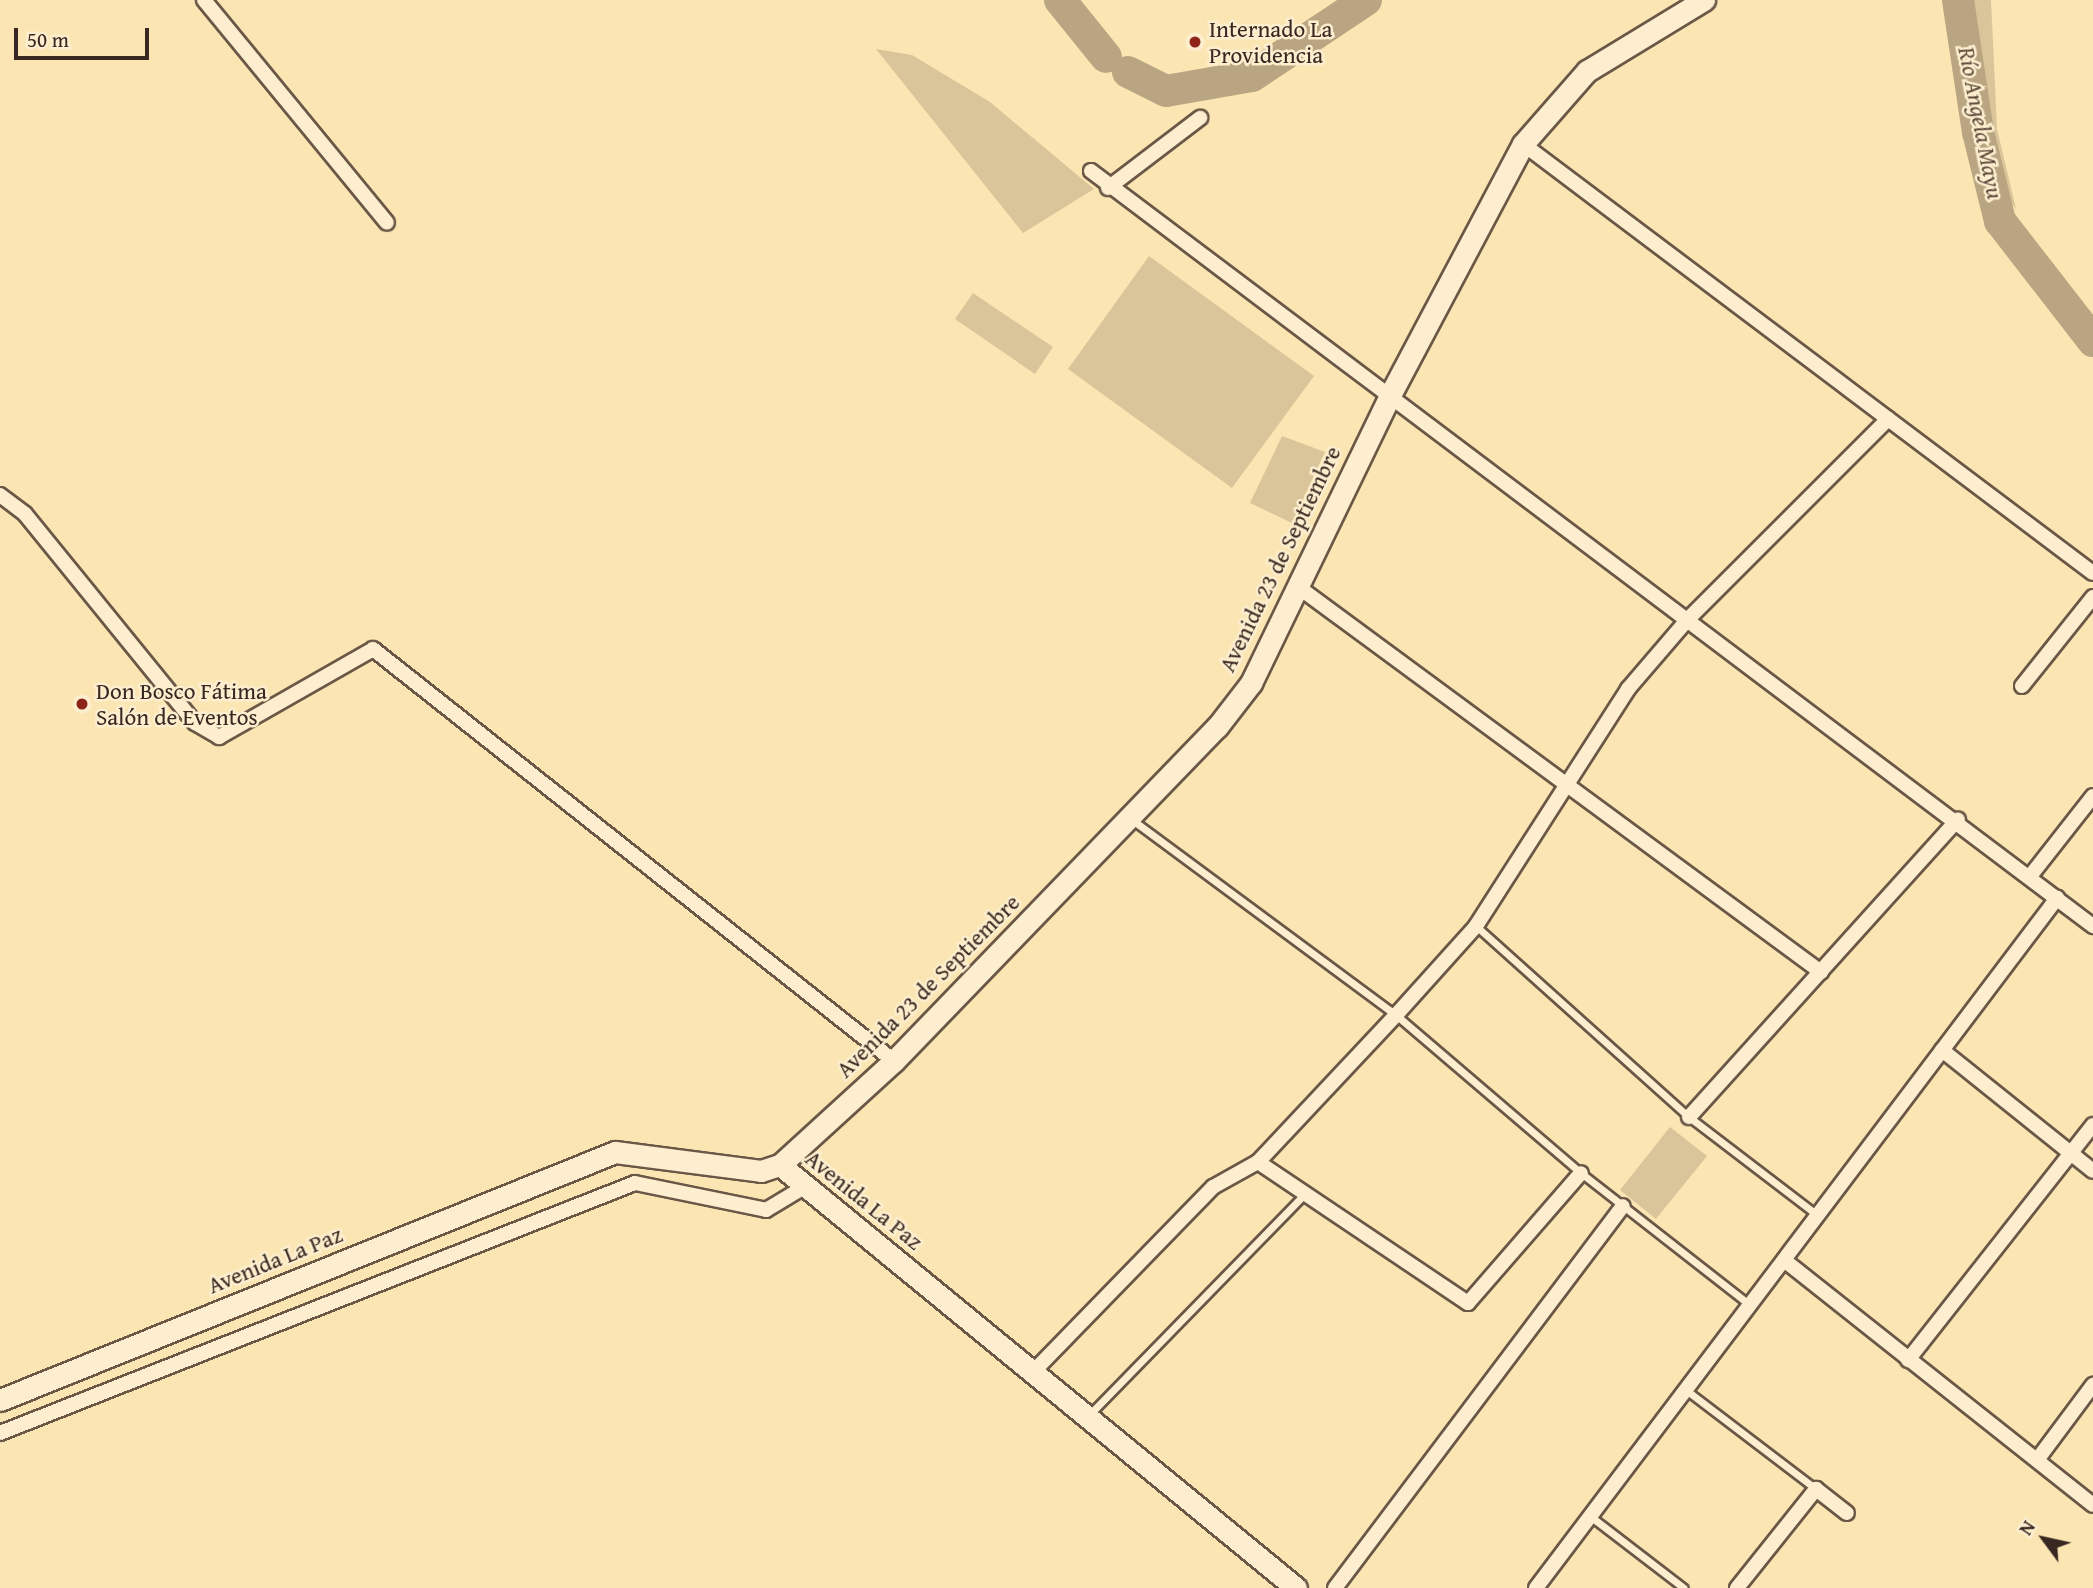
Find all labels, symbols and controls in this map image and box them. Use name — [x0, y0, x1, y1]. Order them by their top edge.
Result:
scale bar — [18, 14, 152, 58]
place label: Internado La Providencia — [1209, 15, 1332, 69]
text: 50 m — [27, 24, 69, 55]
marker: Internado La Providencia — [1187, 34, 1203, 50]
water label: Río Angela Mayu — [1952, 44, 2010, 202]
street label: Avenida 23 de Septiembre — [1213, 442, 1347, 676]
place label: Don Bosco Fátima Salón de Eventos — [96, 677, 267, 731]
marker: Don Bosco Fátima Salón de Eventos — [74, 696, 90, 712]
street label: Avenida 23 de Septiembre — [831, 889, 1025, 1083]
street label: Avenida La Paz — [800, 1144, 928, 1256]
street label: Avenida La Paz — [204, 1221, 346, 1299]
north arrow — [2009, 1504, 2079, 1574]
text: N — [2011, 1515, 2042, 1541]

